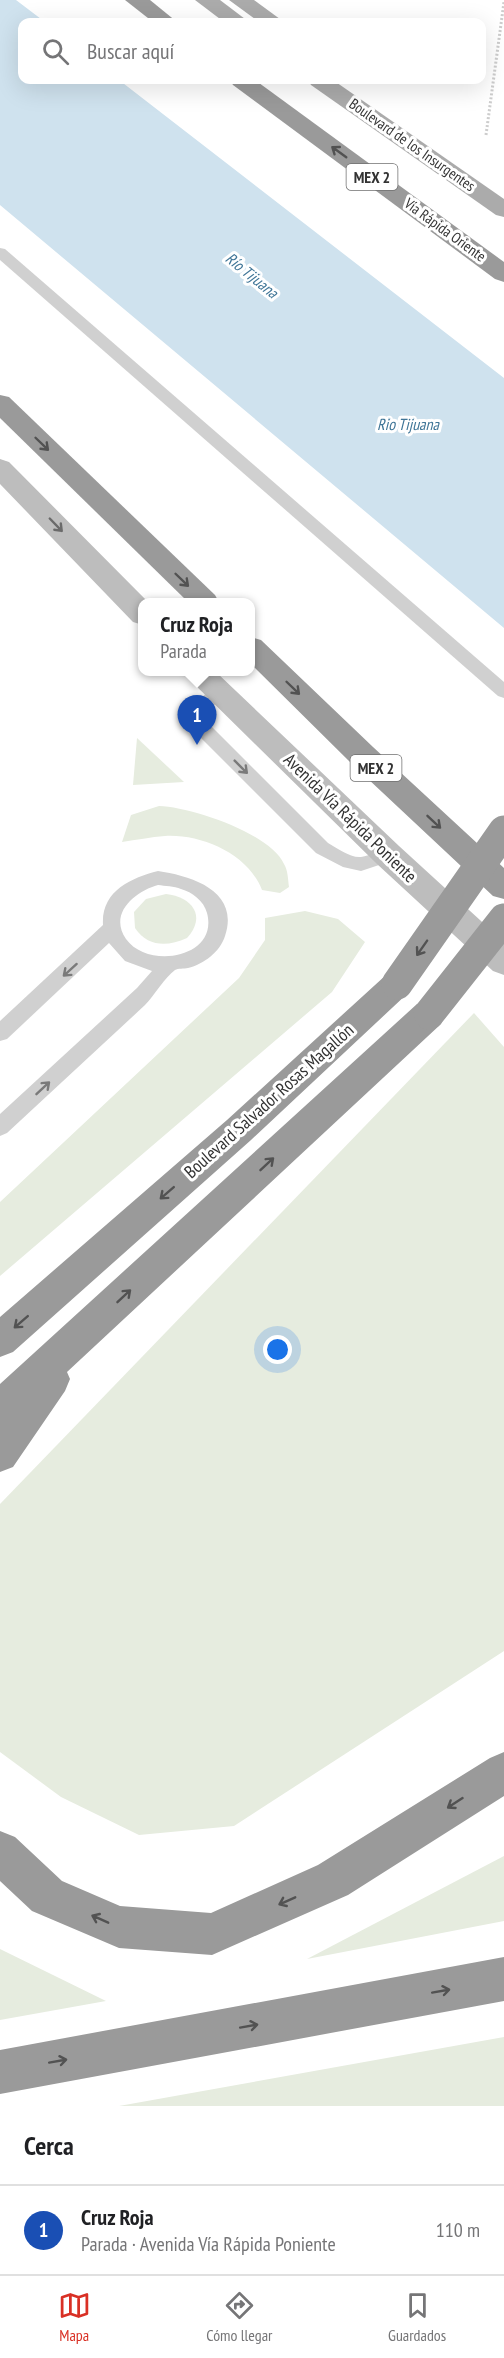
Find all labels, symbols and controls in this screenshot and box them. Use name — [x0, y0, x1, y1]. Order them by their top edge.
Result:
search box — [18, 18, 486, 84]
icon: search — [39, 35, 72, 68]
text: Buscar aquí — [87, 37, 174, 65]
street label: Boulevard de los Insurgentes — [346, 94, 479, 195]
one-way arrow — [331, 145, 347, 158]
road number: MEX 2 — [346, 164, 398, 190]
street label: Vía Rápida Oriente — [400, 193, 490, 266]
water label: Río Tijuana — [222, 248, 284, 303]
water label: Rio Tijuana — [377, 414, 441, 434]
one-way arrow — [34, 436, 49, 451]
one-way arrow — [48, 518, 63, 533]
one-way arrow — [174, 572, 189, 587]
popup — [138, 598, 255, 676]
text: Cruz Roja — [160, 610, 233, 638]
text: Parada — [160, 638, 207, 664]
one-way arrow — [285, 681, 300, 695]
pin: 1 — [178, 696, 216, 745]
street label: Avenida Vía Rápida Poniente — [279, 748, 422, 887]
road number: MEX 2 — [350, 755, 401, 781]
one-way arrow — [234, 760, 249, 775]
one-way arrow — [427, 815, 442, 829]
one-way arrow — [416, 939, 428, 956]
one-way arrow — [63, 963, 78, 977]
street label: Boulevard Salvador Rosas Magallón — [179, 1018, 358, 1183]
one-way arrow — [35, 1081, 50, 1095]
one-way arrow — [259, 1157, 274, 1171]
one-way arrow — [160, 1186, 175, 1200]
one-way arrow — [116, 1290, 131, 1304]
one-way arrow — [14, 1315, 29, 1329]
your location — [263, 1335, 292, 1364]
one-way arrow — [447, 1797, 464, 1809]
one-way arrow — [278, 1896, 296, 1907]
one-way arrow — [92, 1913, 110, 1924]
one-way arrow — [431, 1985, 450, 1996]
one-way arrow — [239, 2020, 259, 2031]
one-way arrow — [47, 2055, 67, 2066]
text: Cerca — [24, 2129, 74, 2162]
text: Cruz Roja — [81, 2203, 154, 2231]
text: 1 — [39, 2217, 48, 2243]
text: 110 m — [436, 2217, 480, 2243]
text: Parada · Avenida Vía Rápida Poniente — [81, 2231, 336, 2257]
tab: Mapa — [58, 2289, 91, 2345]
tab: Cómo llegar — [206, 2289, 272, 2345]
tab: Guardados — [388, 2289, 446, 2345]

